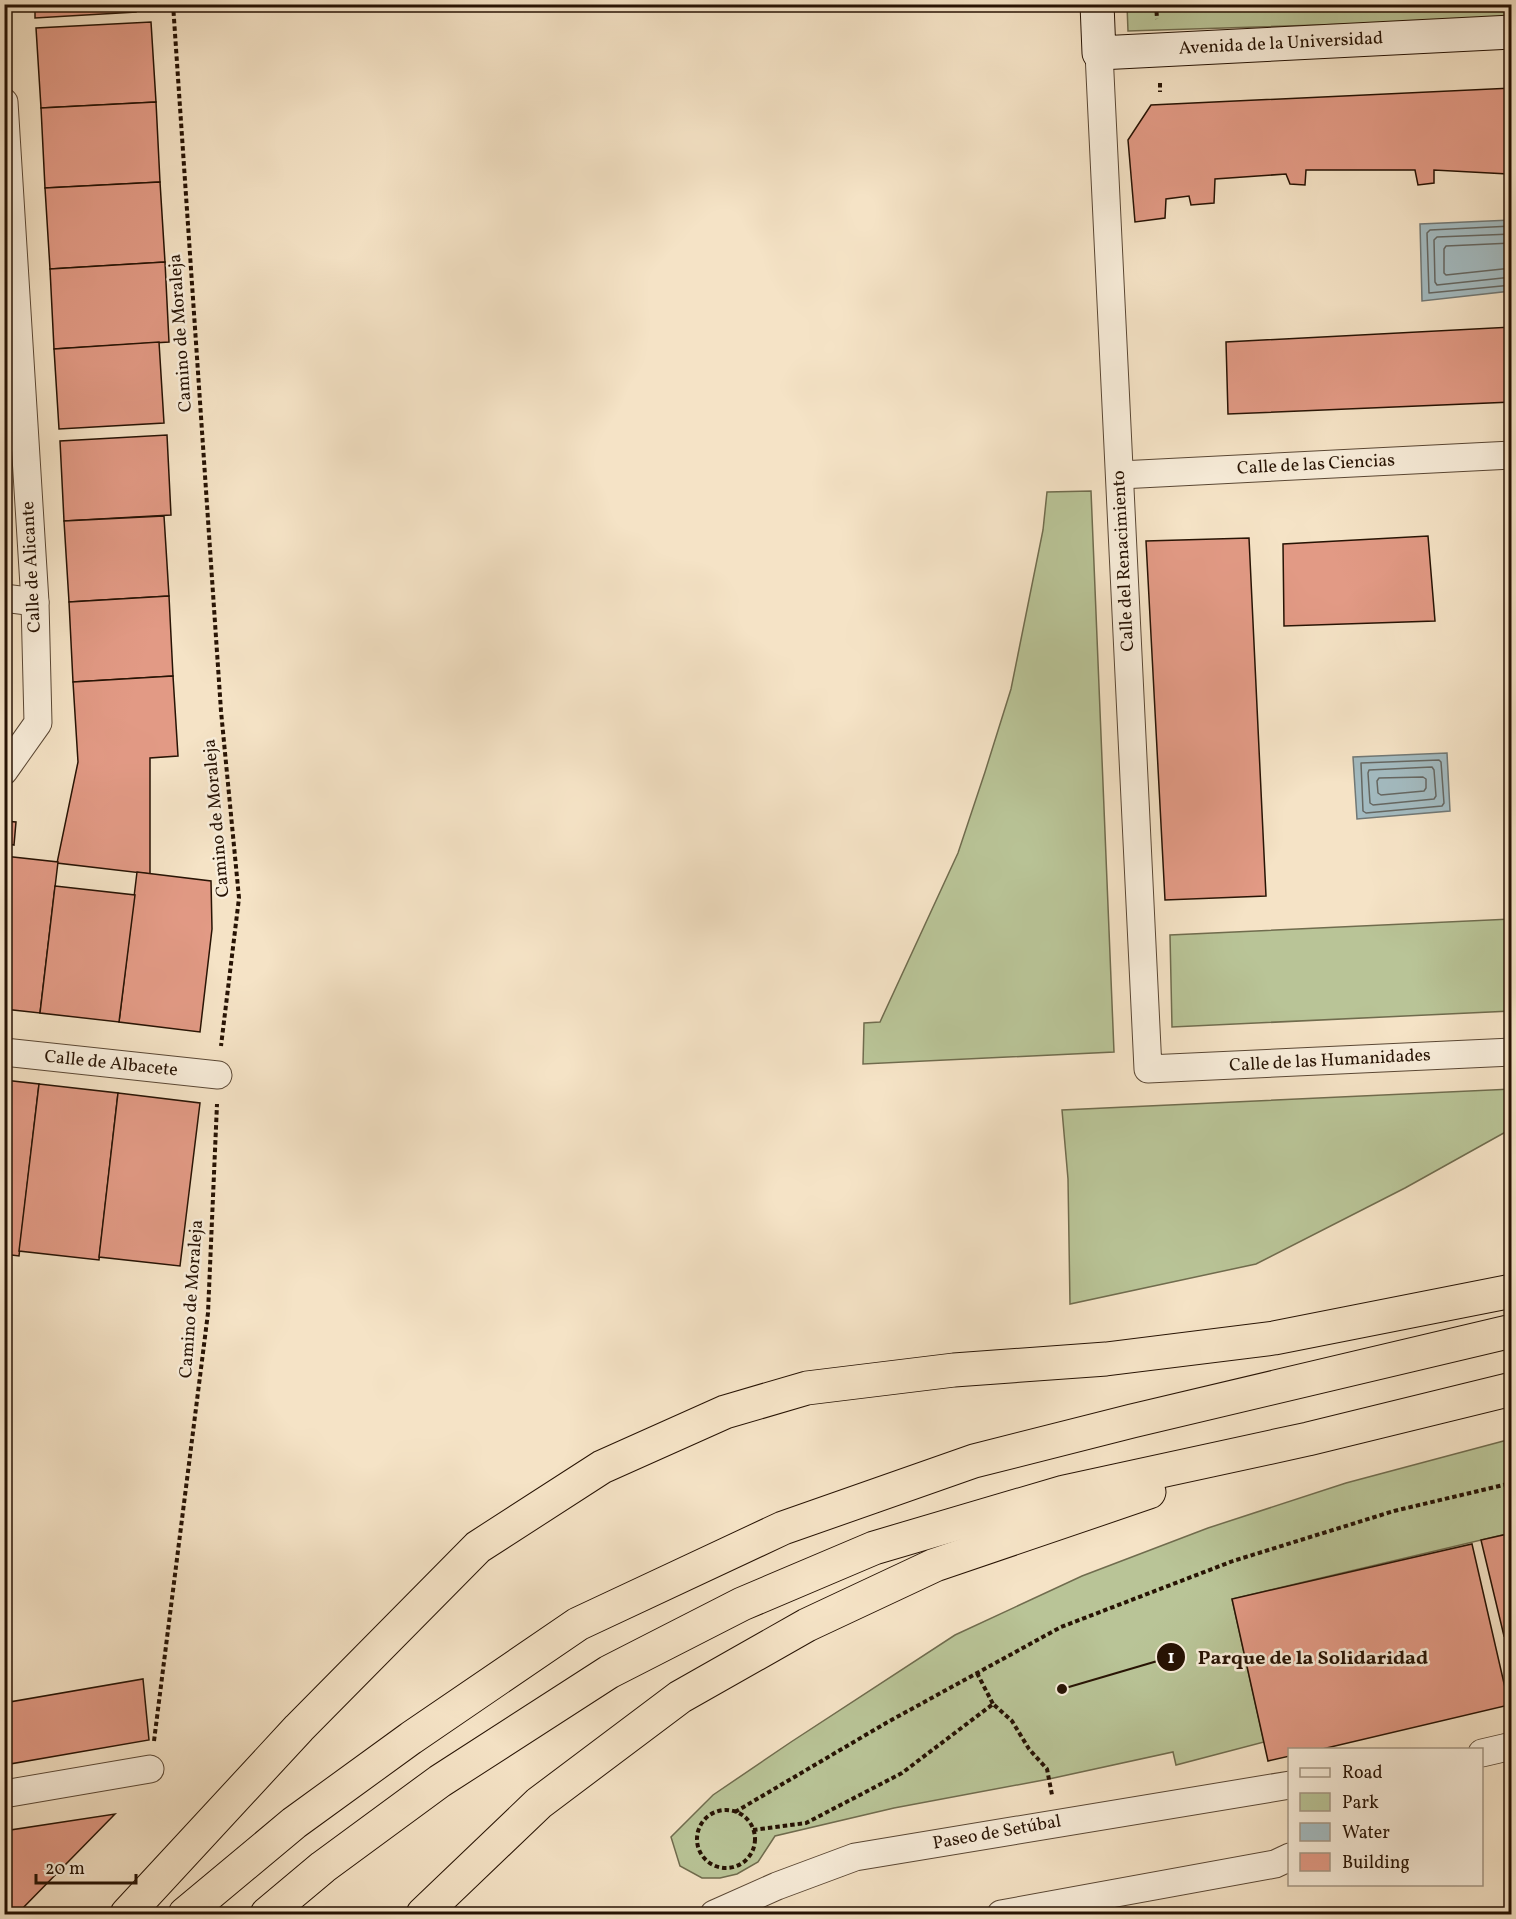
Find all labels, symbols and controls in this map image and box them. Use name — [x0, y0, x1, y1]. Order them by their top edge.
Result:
street label: Avenida de la Universidad — [1178, 26, 1384, 62]
street label: Camino de Moraleja — [163, 253, 199, 413]
street label: Calle de las Ciencias — [1236, 448, 1396, 482]
street label: Calle del Renacimiento — [1107, 470, 1141, 652]
street label: Calle de Alicante — [16, 501, 48, 633]
street label: Camino de Moraleja — [198, 738, 236, 898]
street label: Calle de las Humanidades — [1229, 1043, 1431, 1079]
street label: Calle de Albacete — [43, 1045, 179, 1083]
street label: Camino de Moraleja — [174, 1219, 210, 1379]
callout: Parque de la Solidaridad — [1156, 1638, 1441, 1676]
text: Parque de la Solidaridad — [1198, 1645, 1428, 1673]
text: 1 — [1167, 1646, 1175, 1671]
legend — [1288, 1748, 1483, 1886]
text: Road — [1342, 1761, 1383, 1786]
text: Park — [1342, 1791, 1379, 1816]
street label: Paseo de Setúbal — [931, 1809, 1063, 1857]
text: Water — [1342, 1821, 1390, 1846]
scale bar — [36, 1847, 136, 1885]
text: Building — [1342, 1851, 1410, 1876]
text: 20 m — [45, 1857, 85, 1882]

